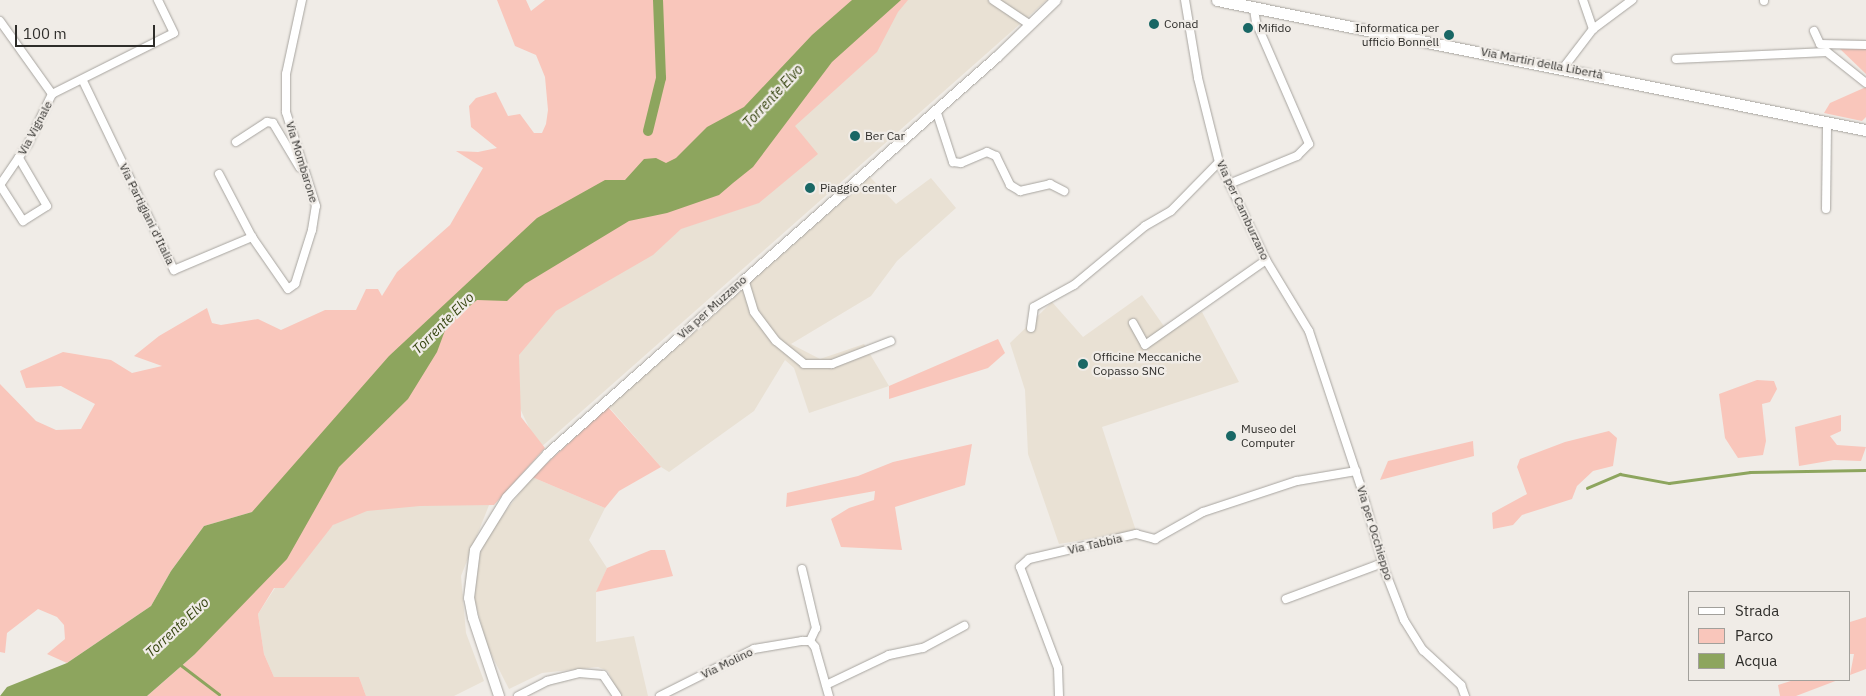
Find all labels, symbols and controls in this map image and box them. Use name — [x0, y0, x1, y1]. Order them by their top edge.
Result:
scale bar — [18, 15, 158, 47]
place label: Conad — [1164, 17, 1198, 31]
marker: Conad — [1148, 18, 1160, 30]
place label: Mifido — [1258, 21, 1291, 35]
place label: Informatica per ufficio Bonnell — [1355, 21, 1439, 49]
marker: Mifido — [1242, 22, 1254, 34]
text: 100 m — [23, 24, 67, 43]
marker: Informatica per ufficio Bonnell — [1443, 29, 1455, 41]
street label: Via Martiri della Libertà — [1480, 44, 1604, 82]
water label: Torrente Elvo — [739, 61, 807, 131]
street label: Via Vignale — [15, 98, 55, 158]
street label: Via Mombarone — [283, 120, 321, 204]
place label: Ber Car — [865, 129, 905, 143]
marker: Ber Car — [849, 130, 861, 142]
street label: Via per Camburzano — [1214, 158, 1272, 262]
street label: Via Partigiani d'Italia — [116, 161, 178, 267]
place label: Piaggio center — [820, 181, 896, 195]
marker: Piaggio center — [804, 182, 816, 194]
street label: Via per Muzzano — [674, 272, 750, 342]
water label: Torrente Elvo — [409, 289, 477, 357]
place label: Officine Meccaniche Copasso SNC — [1093, 350, 1201, 378]
marker: Officine Meccaniche Copasso SNC — [1077, 358, 1089, 370]
place label: Museo del Computer — [1241, 422, 1296, 450]
marker: Museo del Computer — [1225, 430, 1237, 442]
street label: Via per Occhieppo — [1354, 484, 1396, 582]
street label: Via Tabbia — [1066, 531, 1124, 557]
legend — [1688, 591, 1851, 681]
water label: Torrente Elvo — [142, 593, 212, 661]
text: Strada — [1735, 601, 1779, 620]
text: Parco — [1735, 626, 1773, 645]
street label: Via Molino — [699, 644, 755, 682]
text: Acqua — [1735, 651, 1777, 670]

